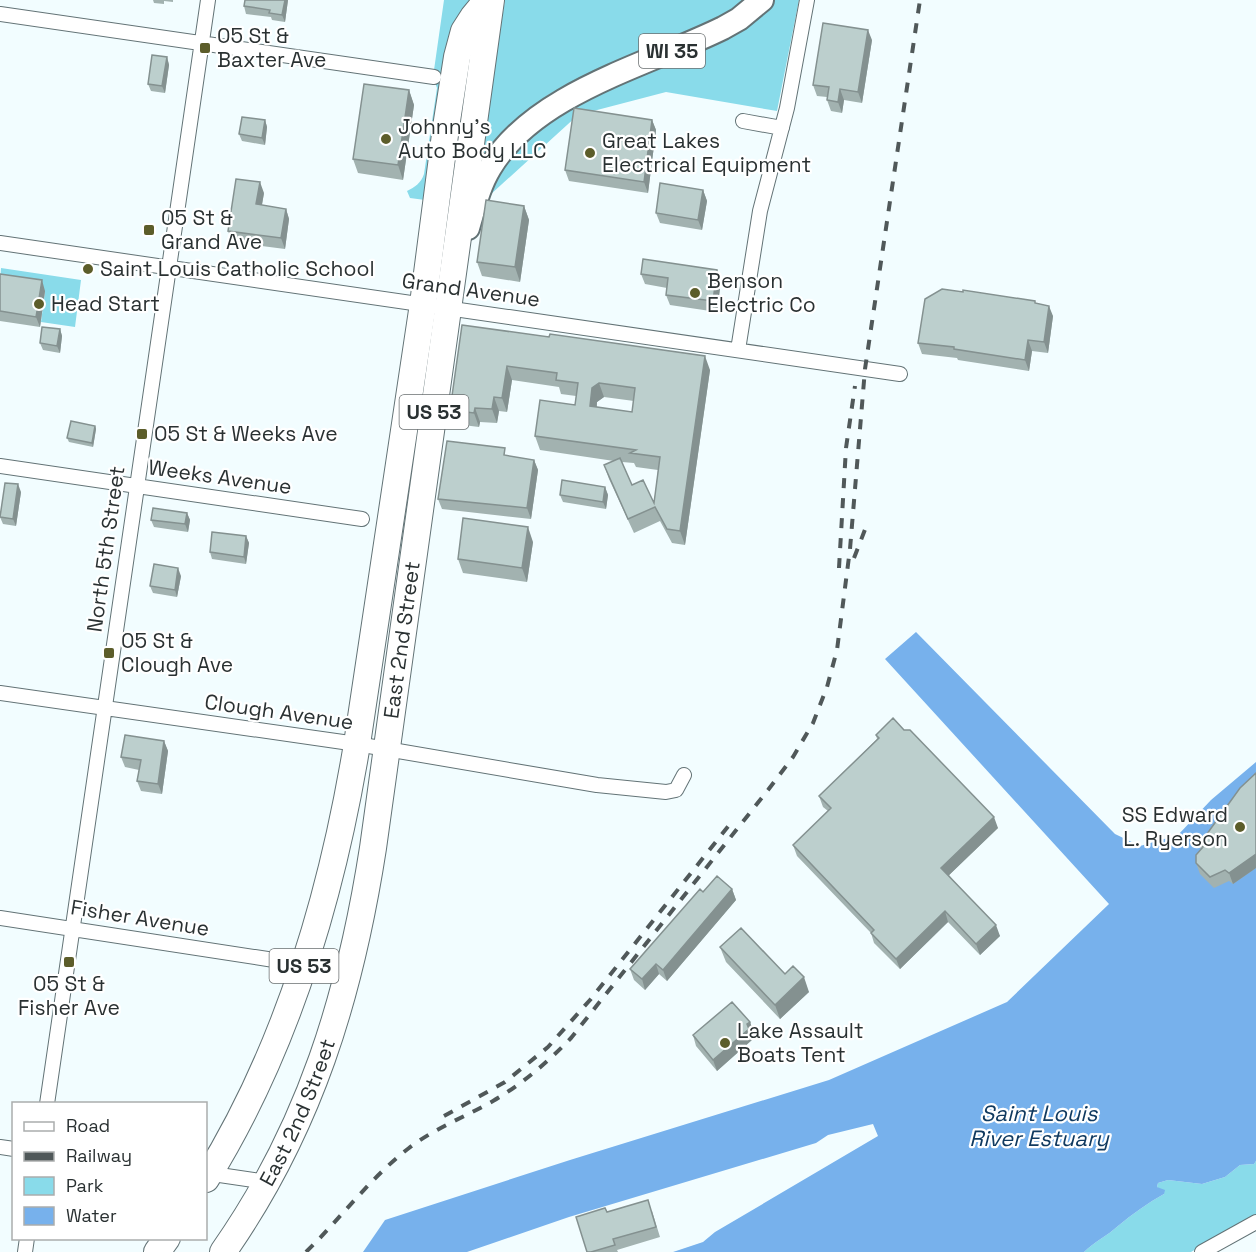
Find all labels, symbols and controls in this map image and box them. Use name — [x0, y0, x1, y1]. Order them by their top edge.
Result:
place label: 05 St & Baxter Ave — [217, 22, 326, 73]
road number: WI 35 — [639, 34, 705, 68]
marker: 05 St & Baxter Ave — [198, 41, 212, 55]
place label: Johnny's Auto Body LLC — [398, 113, 546, 164]
place label: Great Lakes Electrical Equipment — [602, 127, 811, 178]
marker: Johnny's Auto Body LLC — [379, 132, 393, 146]
marker: Great Lakes Electrical Equipment — [583, 146, 597, 160]
place label: 05 St & Grand Ave — [161, 204, 262, 255]
marker: 05 St & Grand Ave — [142, 223, 156, 237]
place label: Saint Louis Catholic School — [100, 255, 375, 282]
marker: Saint Louis Catholic School — [81, 262, 95, 276]
street label: Grand Avenue — [400, 266, 542, 313]
place label: Benson Electric Co — [707, 267, 816, 318]
marker: Benson Electric Co — [688, 286, 702, 300]
place label: Head Start — [51, 290, 160, 317]
marker: Head Start — [32, 297, 46, 311]
road number: US 53 — [400, 395, 468, 429]
place label: 05 St & Weeks Ave — [154, 420, 338, 447]
marker: 05 St & Weeks Ave — [135, 427, 149, 441]
street label: Weeks Avenue — [147, 453, 293, 500]
street label: North 5th Street — [80, 464, 131, 634]
street label: East 2nd Street — [377, 560, 426, 720]
place label: 05 St & Clough Ave — [121, 627, 233, 678]
marker: 05 St & Clough Ave — [102, 646, 116, 660]
street label: Clough Avenue — [203, 688, 355, 735]
place label: SS Edward L. Ryerson — [1122, 801, 1228, 852]
marker: SS Edward L. Ryerson — [1233, 820, 1247, 834]
street label: Fisher Avenue — [69, 893, 211, 942]
road number: US 53 — [270, 949, 338, 983]
marker: 05 St & Fisher Ave — [62, 955, 76, 969]
place label: 05 St & Fisher Ave — [18, 970, 120, 1021]
place label: Lake Assault Boats Tent — [737, 1017, 864, 1068]
street label: East 2nd Street — [253, 1035, 341, 1191]
marker: Lake Assault Boats Tent — [718, 1036, 732, 1050]
water label: Saint Louis River Estuary — [969, 1099, 1110, 1152]
legend — [12, 1102, 207, 1240]
text: Road — [66, 1114, 110, 1137]
text: Railway — [66, 1144, 132, 1167]
text: Park — [66, 1174, 104, 1197]
text: Water — [66, 1204, 117, 1227]

